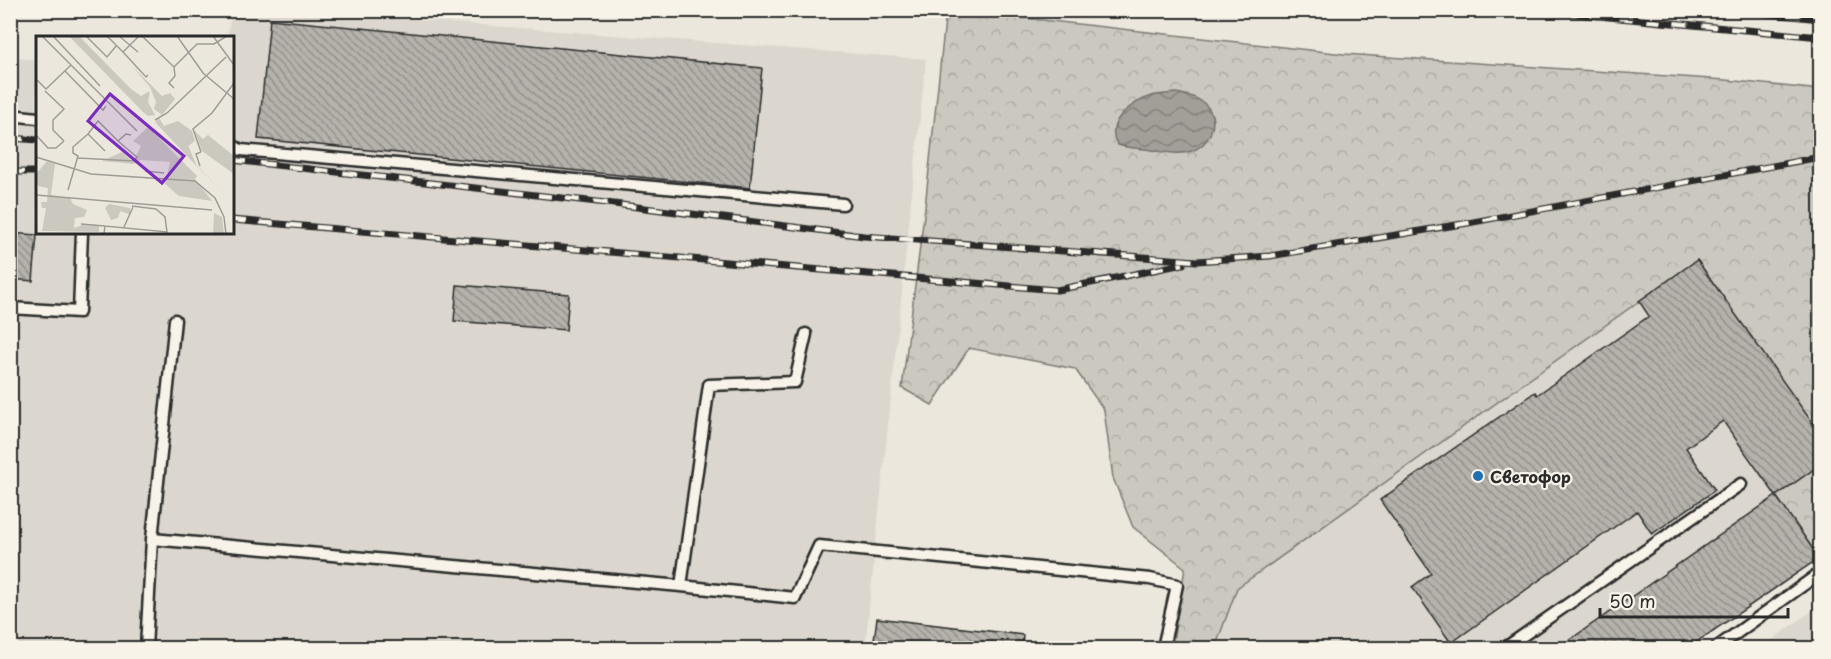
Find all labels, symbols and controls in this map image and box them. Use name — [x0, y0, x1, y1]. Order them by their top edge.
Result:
inset map — [36, 36, 234, 234]
place label: Светофор — [1490, 464, 1571, 488]
marker: Светофор — [1471, 469, 1485, 483]
scale bar — [1600, 581, 1788, 619]
text: 50 m — [1609, 587, 1656, 614]

